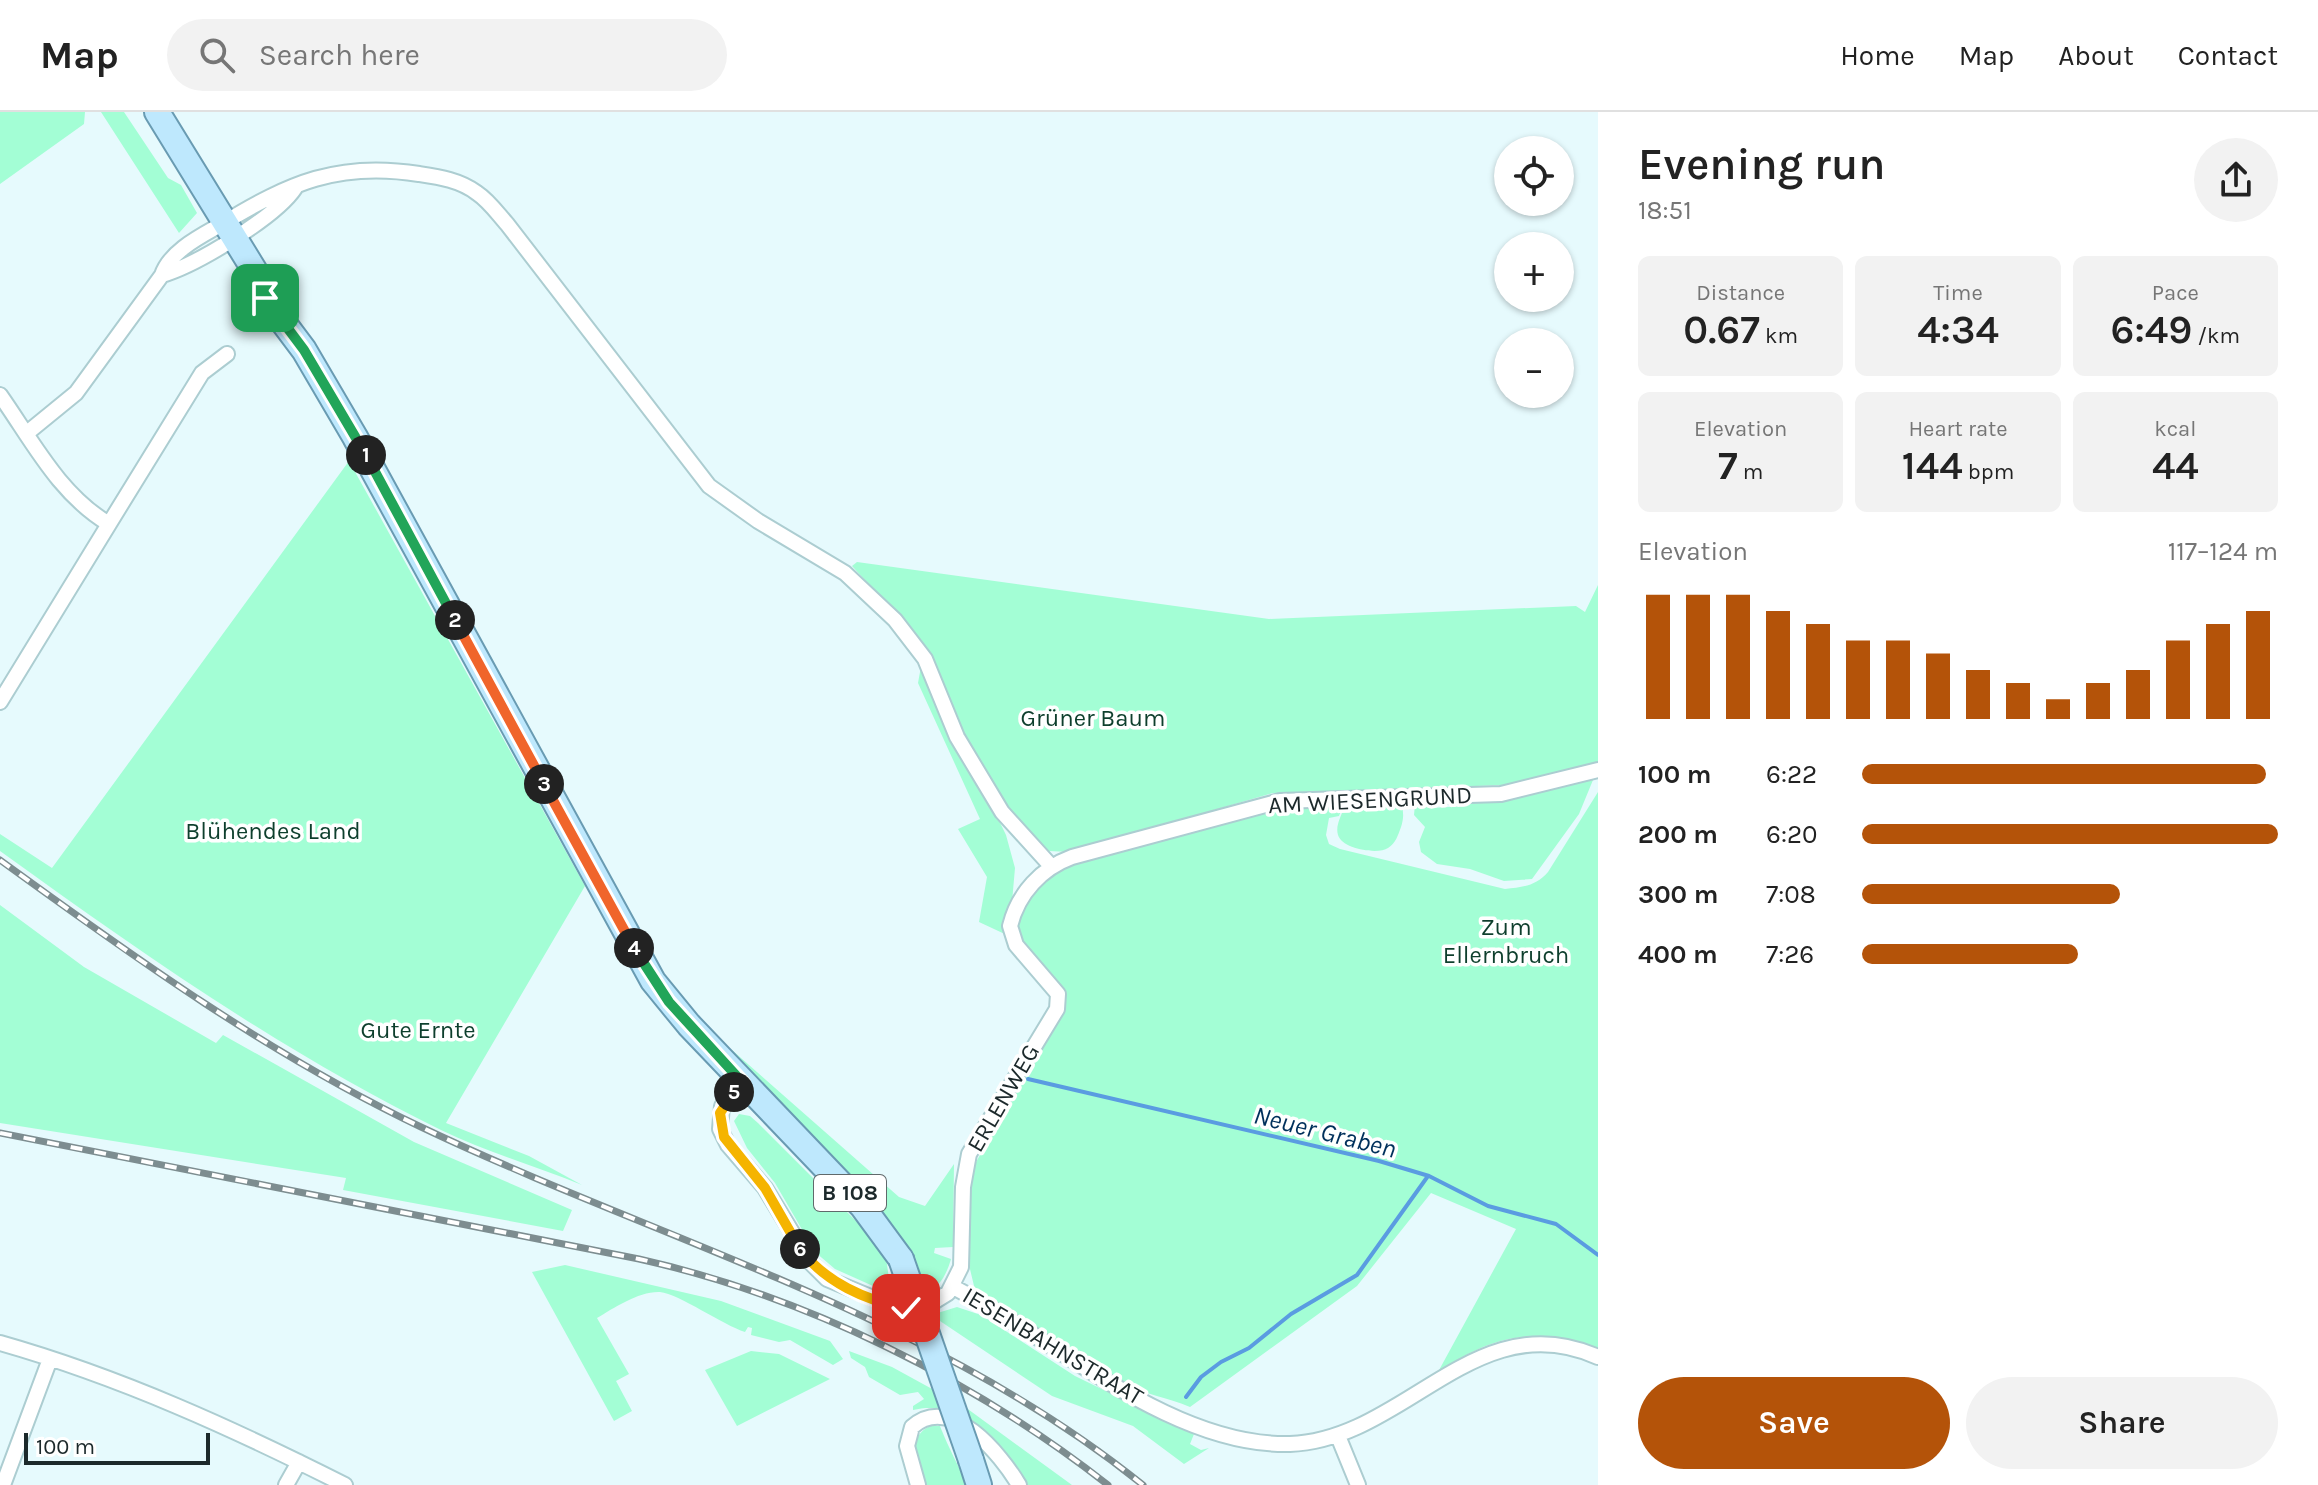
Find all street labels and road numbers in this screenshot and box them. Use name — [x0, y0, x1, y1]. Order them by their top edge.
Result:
street label: AM WIESENGRUND — [1267, 781, 1473, 819]
street label: ERLENWEG — [961, 1039, 1045, 1157]
road number: B 108 — [814, 1175, 886, 1211]
street label: IESENBAHNSTRAAT — [958, 1281, 1148, 1411]

